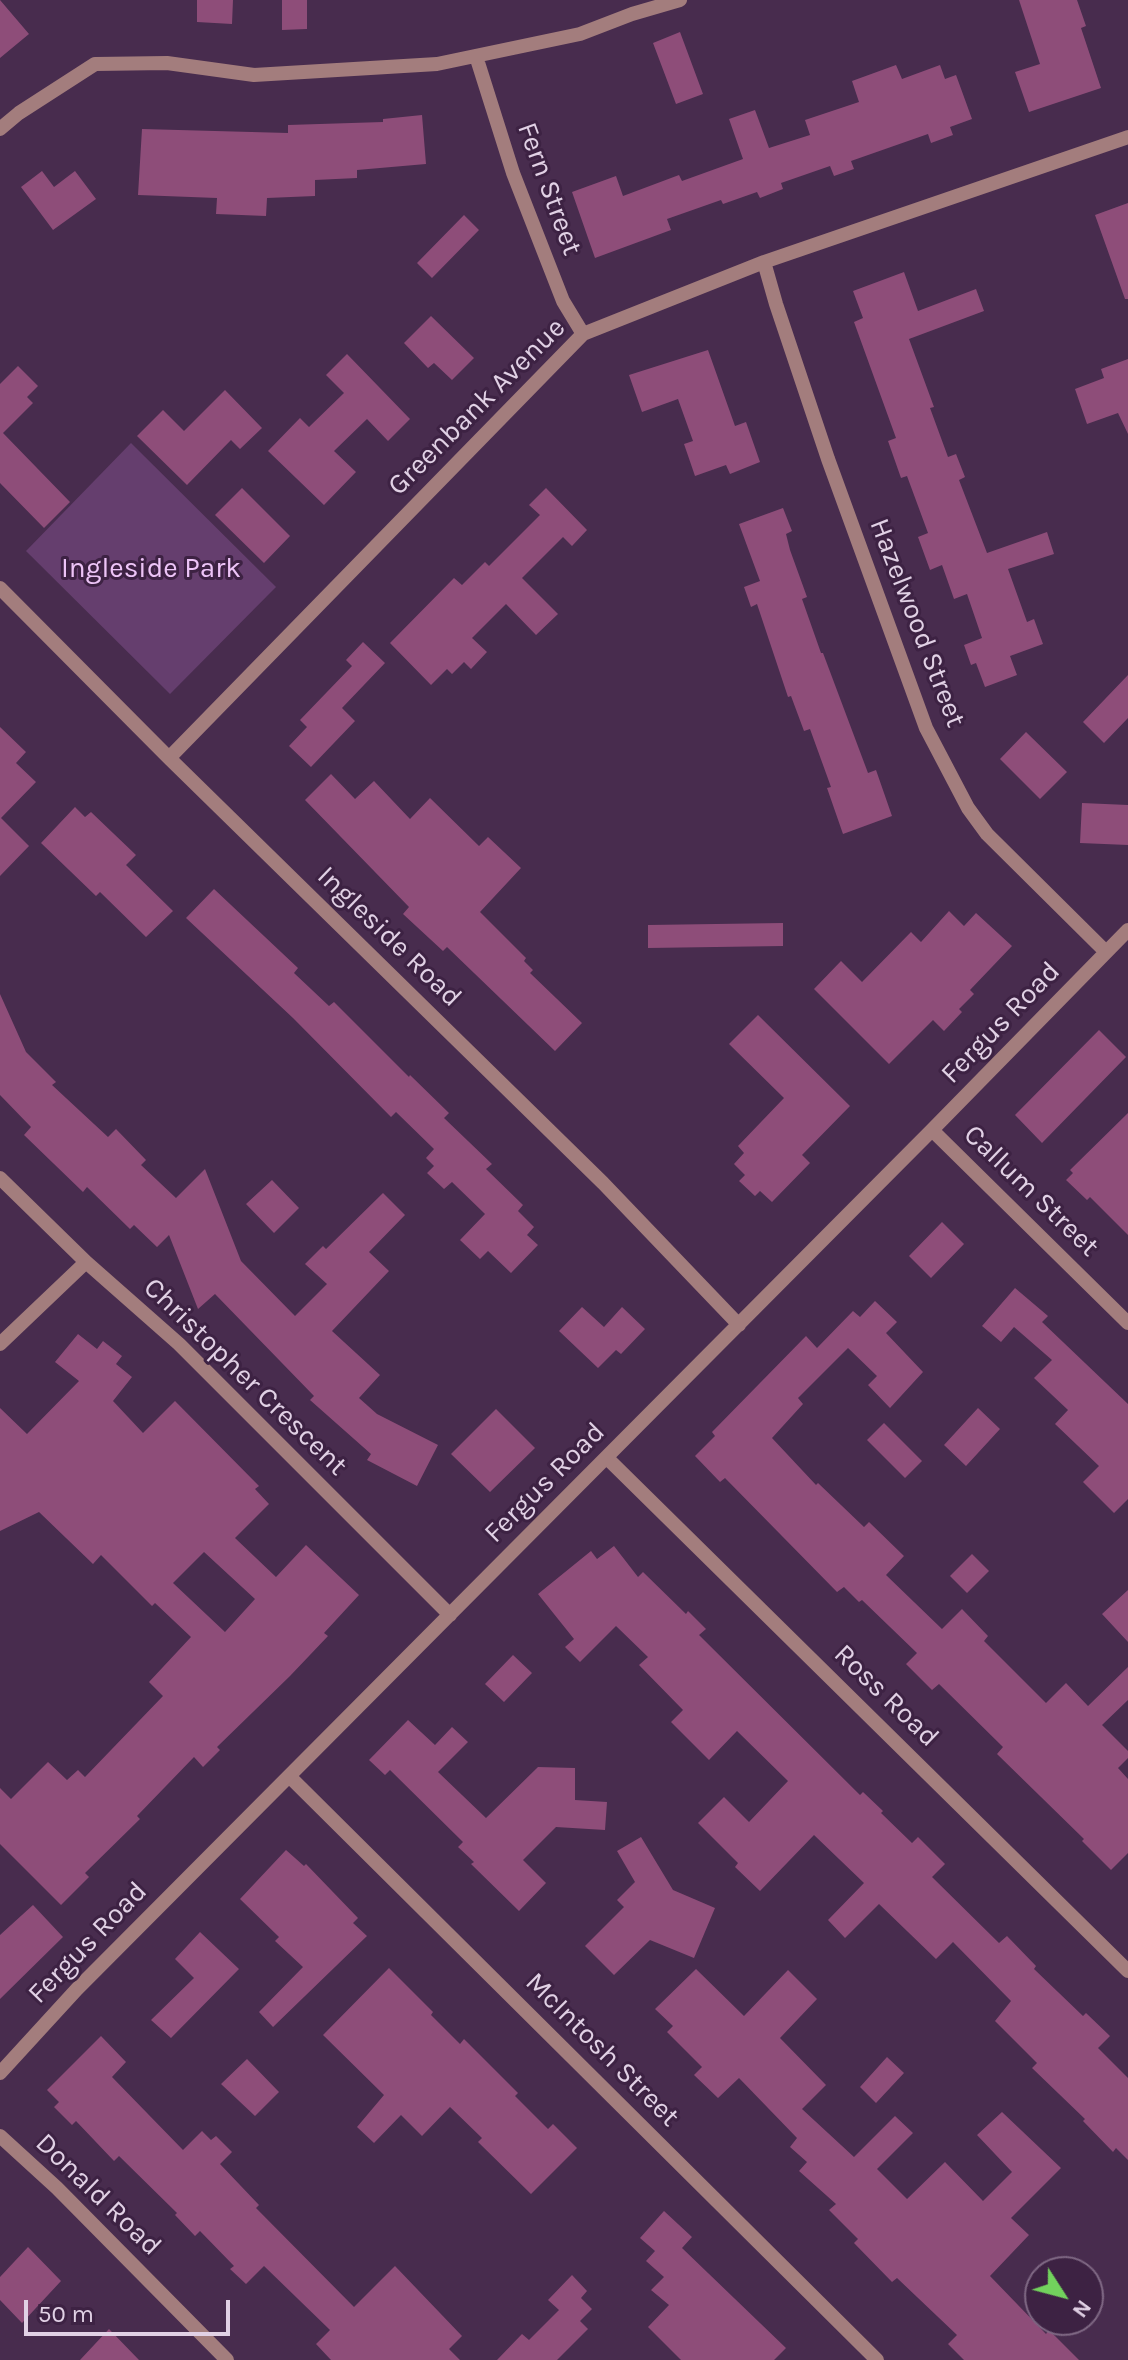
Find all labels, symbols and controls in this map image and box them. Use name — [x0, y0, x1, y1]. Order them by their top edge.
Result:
street label: Fern Street — [509, 118, 589, 260]
street label: Greenbank Avenue — [381, 311, 573, 503]
street label: Hazelwood Street — [862, 514, 972, 732]
park label: Ingleside Park — [61, 552, 241, 586]
street label: Ingleside Road — [310, 860, 468, 1014]
street label: Fergus Road — [935, 955, 1067, 1091]
street label: Callum Street — [956, 1118, 1106, 1264]
street label: Christopher Crescent — [136, 1271, 354, 1483]
street label: Fergus Road — [478, 1416, 612, 1550]
street label: Ross Road — [826, 1638, 946, 1754]
street label: Fergus Road — [22, 1875, 154, 2011]
street label: McIntosh Street — [518, 1966, 686, 2134]
street label: Donald Road — [28, 2127, 168, 2263]
north arrow — [1024, 2256, 1104, 2336]
scale bar — [28, 2284, 234, 2334]
text: N — [1067, 2295, 1097, 2323]
text: 50 m — [38, 2300, 94, 2328]

